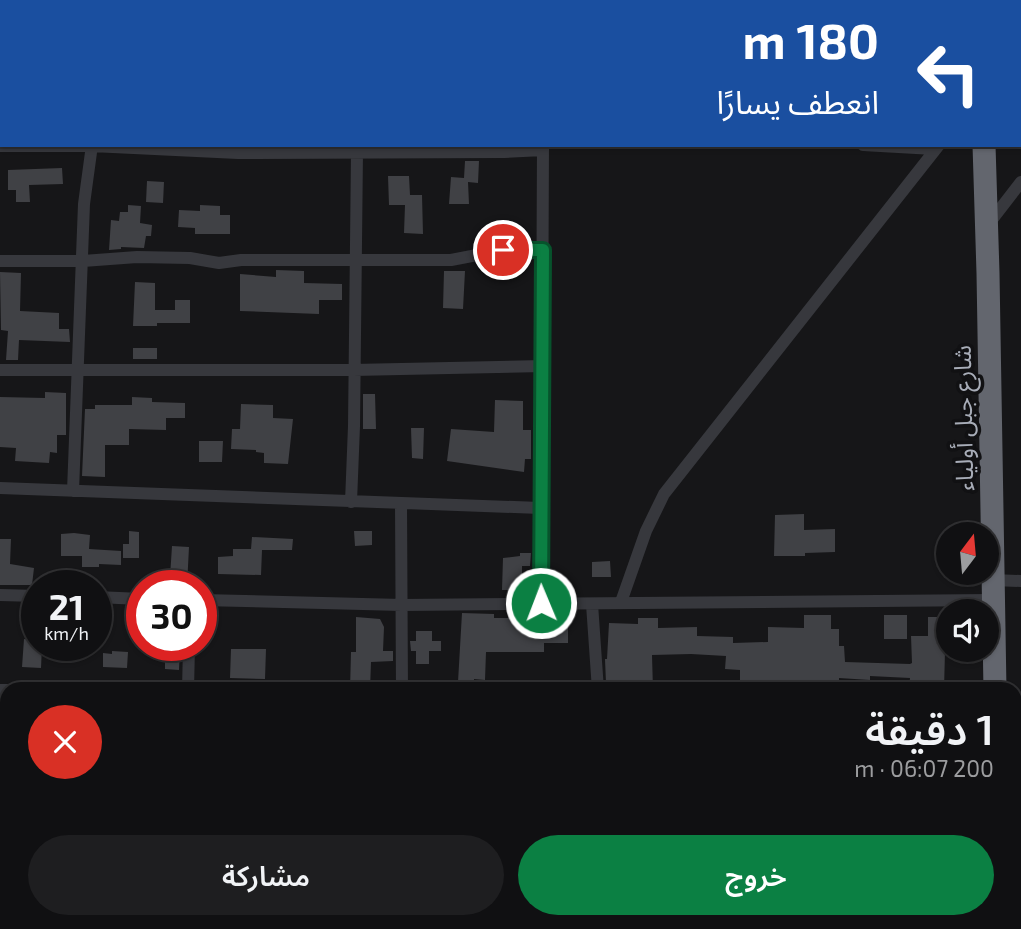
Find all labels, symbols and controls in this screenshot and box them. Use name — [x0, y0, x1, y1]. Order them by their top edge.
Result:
text: 180 m — [743, 10, 879, 69]
icon: left — [903, 28, 994, 119]
text: انعطف يسارًا — [716, 82, 879, 120]
pin — [473, 220, 533, 280]
icon: arrive — [484, 231, 522, 269]
street label: شارع جبل أولياء — [947, 345, 982, 491]
north arrow — [936, 522, 999, 584]
map controls — [936, 522, 999, 662]
position arrow — [504, 566, 578, 640]
speed limit sign: 30 — [126, 570, 217, 661]
text: 21 — [49, 585, 84, 627]
button: sound — [936, 599, 999, 662]
text: km/h — [44, 622, 89, 644]
text: 1 دقيقة — [865, 703, 994, 753]
button: close — [28, 705, 102, 779]
text: 200 m · 06:07 — [854, 754, 994, 782]
button: مشاركة — [28, 835, 504, 915]
button: خروج — [518, 835, 994, 915]

